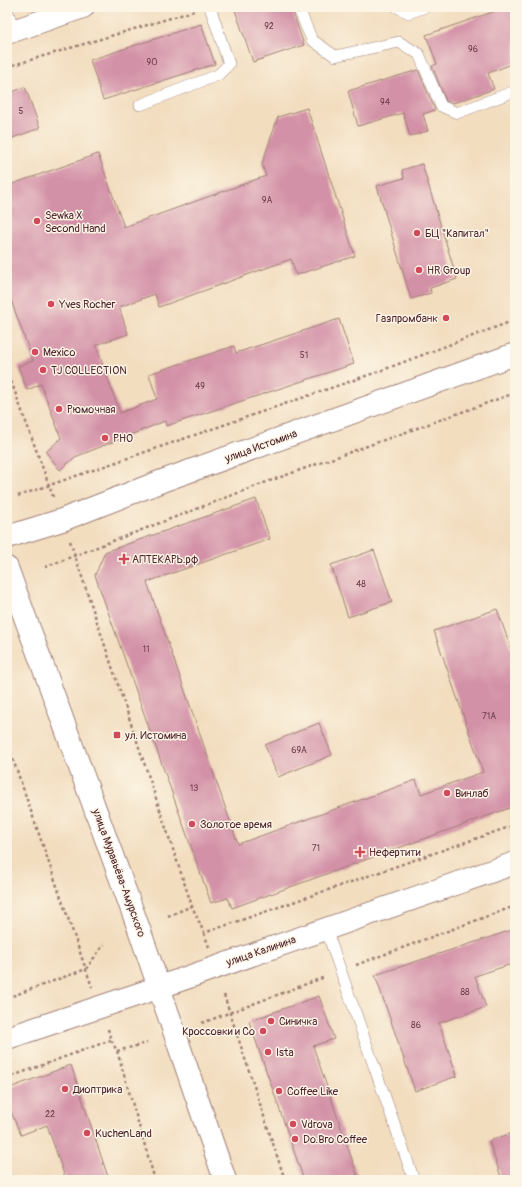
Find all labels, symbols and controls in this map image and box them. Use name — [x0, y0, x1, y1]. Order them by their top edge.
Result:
house number: 92 — [264, 21, 274, 32]
house number: 96 — [468, 44, 478, 55]
house number: 90 — [147, 57, 157, 68]
house number: 94 — [380, 97, 391, 108]
house number: 5 — [19, 106, 24, 117]
house number: 9А — [262, 195, 272, 206]
place label: Sewka X Second Hand — [45, 209, 106, 235]
marker: Sewka X Second Hand — [32, 216, 42, 226]
place label: БЦ "Капитал" — [425, 227, 489, 240]
marker: БЦ "Капитал" — [412, 228, 422, 238]
place label: HR Group — [427, 264, 470, 277]
marker: HR Group — [414, 265, 424, 275]
place label: Yves Rocher — [58, 298, 116, 311]
marker: Yves Rocher — [46, 299, 56, 309]
place label: Газпромбанк — [376, 312, 438, 325]
marker: Газпромбанк — [441, 313, 451, 323]
place label: Mexico — [43, 346, 75, 359]
marker: Mexico — [30, 347, 40, 357]
house number: 51 — [300, 350, 308, 361]
place label: TJ COLLECTION — [51, 364, 127, 377]
marker: TJ COLLECTION — [38, 365, 48, 375]
house number: 49 — [195, 381, 205, 392]
place label: Рюмочная — [67, 403, 116, 416]
marker: Рюмочная — [54, 404, 64, 414]
street label: улица Истомина — [222, 427, 299, 465]
place label: PHO — [113, 432, 133, 445]
marker: PHO — [100, 433, 110, 443]
place label: АПТЕКАРЬ.рф — [132, 553, 199, 566]
marker: АПТЕКАРЬ.рф — [119, 554, 129, 564]
house number: 48 — [356, 579, 366, 590]
house number: 11 — [142, 644, 150, 655]
house number: 71А — [482, 711, 496, 722]
place label: ул. Истомина — [124, 729, 186, 742]
marker: ул. Истомина — [112, 730, 122, 740]
house number: 69А — [291, 745, 307, 756]
house number: 13 — [190, 783, 198, 794]
place label: Винлаб — [455, 787, 489, 800]
marker: Винлаб — [442, 788, 452, 798]
street label: улица Муравьёва-Амурского — [89, 806, 148, 939]
place label: Золотое время — [200, 818, 272, 831]
marker: Золотое время — [187, 819, 197, 829]
house number: 71 — [312, 843, 320, 854]
marker: Нефертити — [354, 846, 366, 858]
place label: Нефертити — [369, 846, 421, 859]
street label: улица Калинина — [223, 933, 298, 969]
house number: 88 — [460, 987, 470, 998]
place label: Синичка — [279, 1015, 317, 1028]
marker: Синичка — [266, 1016, 276, 1026]
house number: 86 — [411, 1020, 421, 1031]
place label: Кроссовки и Co — [182, 1025, 255, 1038]
marker: Кроссовки и Co — [258, 1026, 268, 1036]
place label: Ista — [276, 1046, 294, 1059]
marker: Ista — [263, 1047, 273, 1057]
place label: Диоптрика — [72, 1083, 122, 1096]
marker: Диоптрика — [60, 1084, 70, 1094]
place label: Coffee Like — [287, 1085, 339, 1098]
marker: Coffee Like — [274, 1086, 284, 1096]
house number: 22 — [45, 1109, 55, 1120]
place label: Vdrova — [301, 1118, 333, 1131]
marker: Vdrova — [288, 1119, 298, 1129]
place label: KuchenLand — [95, 1127, 152, 1140]
marker: KuchenLand — [82, 1128, 92, 1138]
place label: Do.Bro Coffee — [303, 1133, 368, 1146]
marker: Do.Bro Coffee — [290, 1134, 300, 1144]

